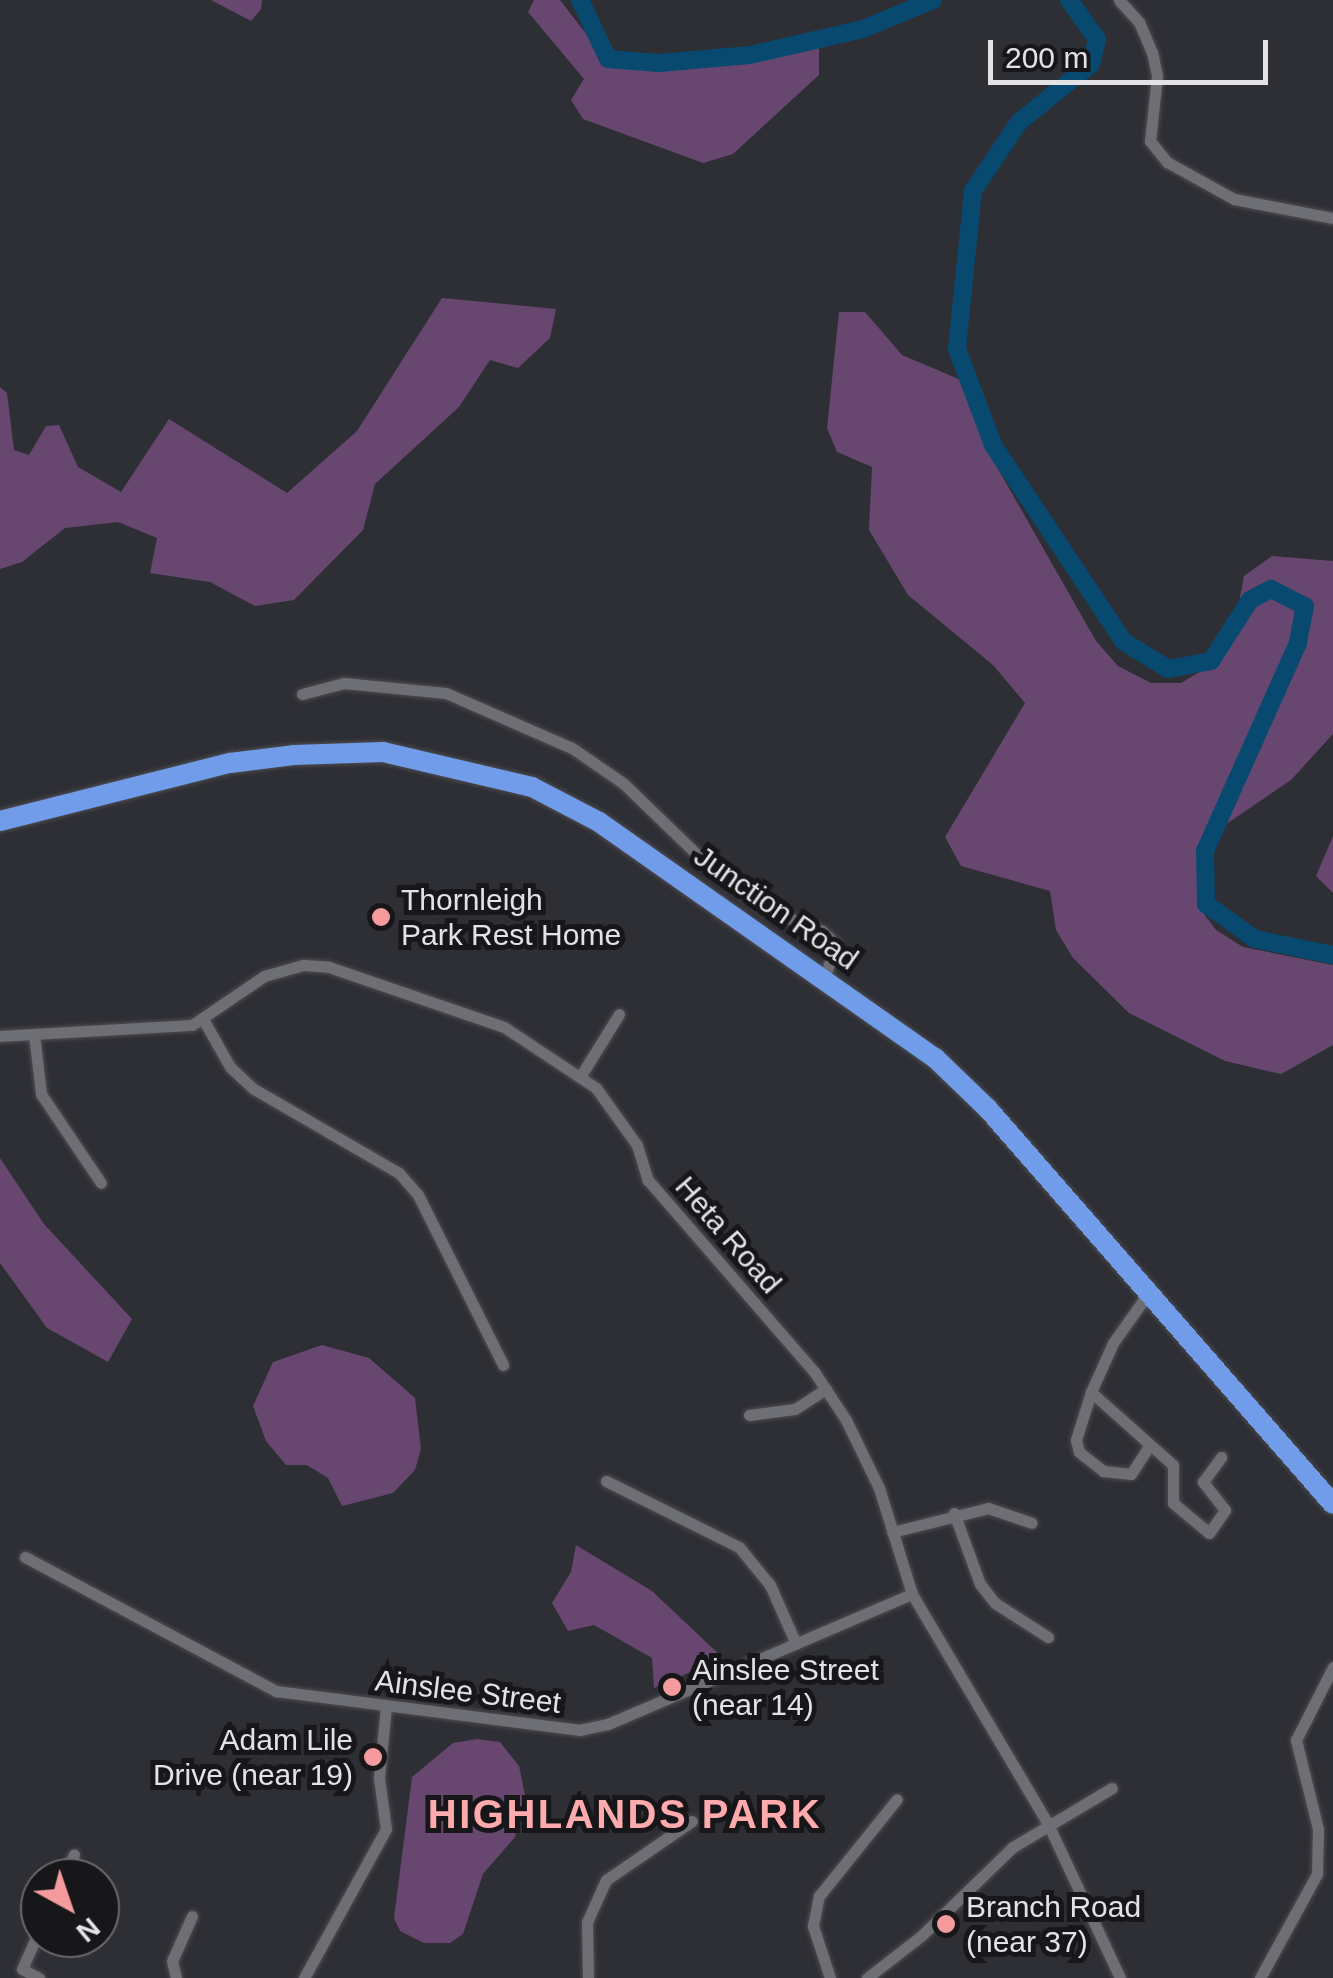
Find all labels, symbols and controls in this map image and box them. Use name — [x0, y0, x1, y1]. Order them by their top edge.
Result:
scale bar — [993, 20, 1273, 82]
text: 200 m — [1005, 41, 1088, 74]
street label: Junction Road — [687, 838, 865, 978]
place label: Thornleigh Park Rest Home — [401, 882, 621, 952]
marker: Thornleigh Park Rest Home — [370, 906, 392, 928]
street label: Heta Road — [667, 1169, 789, 1301]
place label: Ainslee Street (near 14) — [692, 1652, 879, 1722]
street label: Ainslee Street — [373, 1663, 563, 1721]
marker: Ainslee Street (near 14) — [661, 1676, 683, 1698]
place label: Adam Lile Drive (near 19) — [153, 1722, 353, 1792]
marker: Adam Lile Drive (near 19) — [362, 1746, 384, 1768]
district label: HIGHLANDS PARK — [428, 1790, 822, 1838]
north arrow — [20, 1858, 120, 1958]
place label: Branch Road (near 37) — [966, 1889, 1141, 1960]
text: N — [71, 1911, 106, 1948]
marker: Branch Road (near 37) — [935, 1913, 957, 1935]

